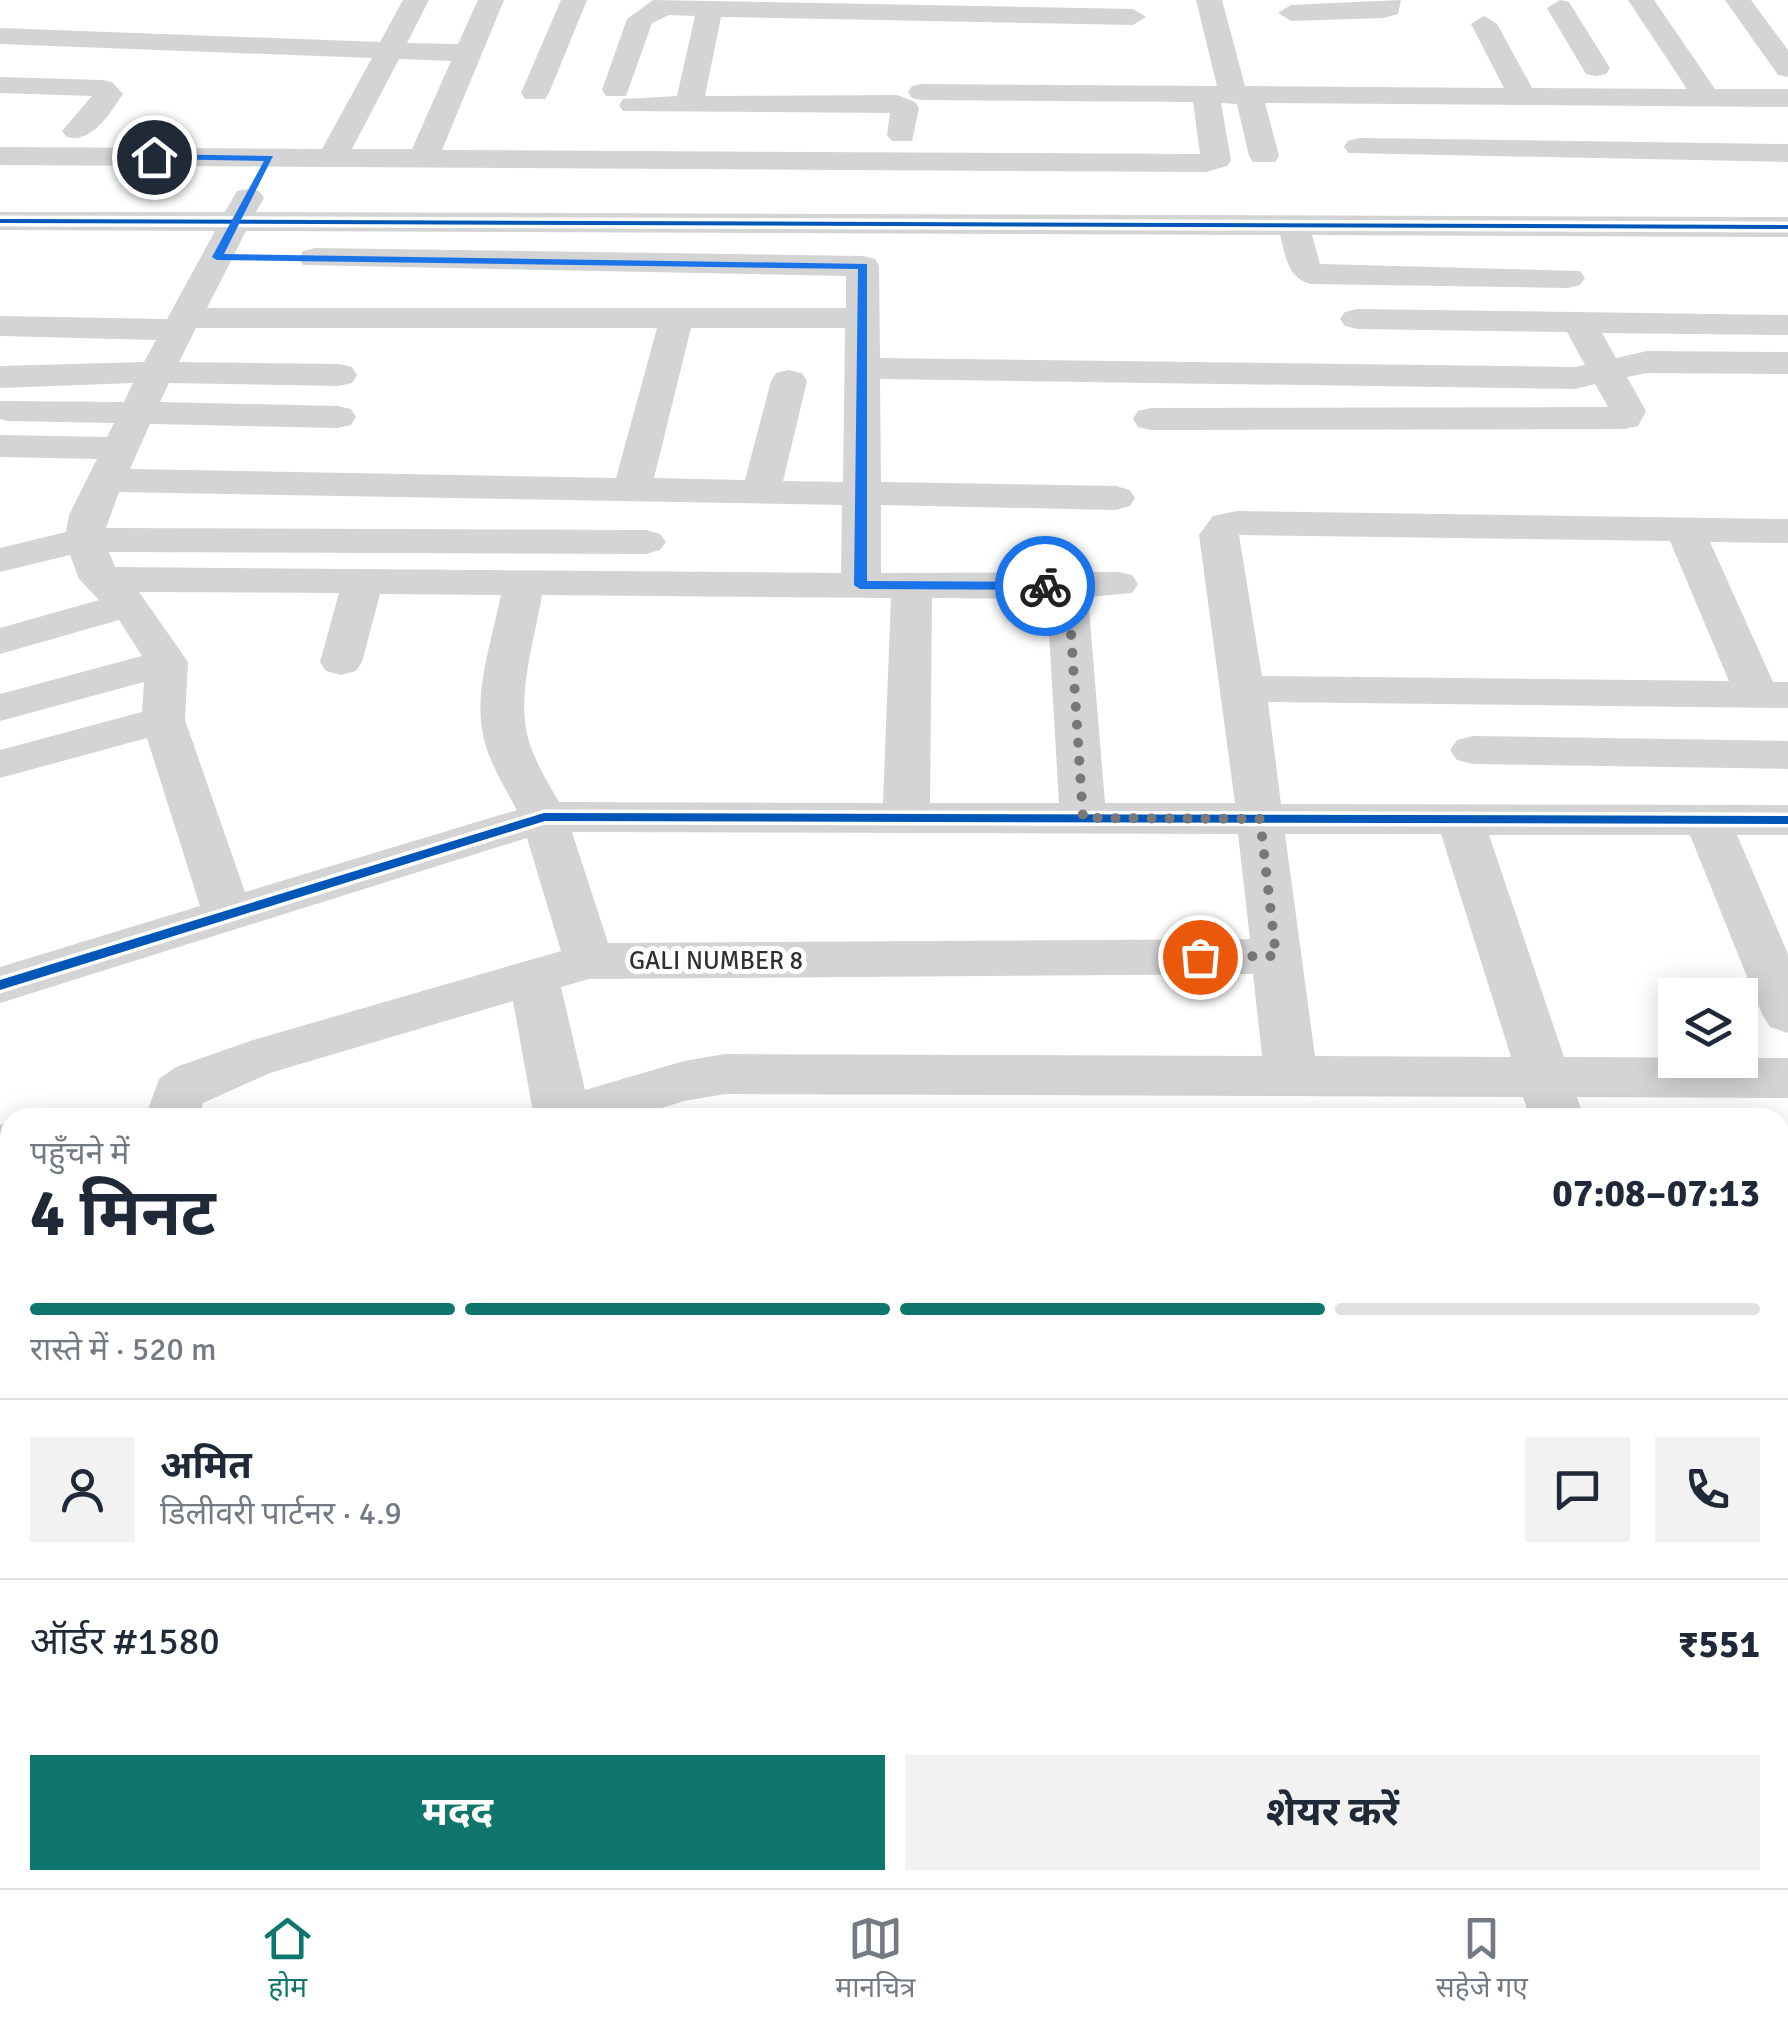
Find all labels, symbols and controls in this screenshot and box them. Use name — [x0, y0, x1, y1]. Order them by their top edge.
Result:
pin — [112, 115, 197, 200]
icon: home — [127, 130, 182, 185]
courier — [995, 536, 1095, 636]
icon: bike — [1018, 559, 1073, 614]
pin — [1158, 915, 1243, 1000]
icon: bag — [1173, 930, 1228, 985]
street label: GALI NUMBER 8 — [629, 945, 803, 976]
map controls — [1658, 978, 1758, 1078]
button: layers — [1658, 978, 1758, 1078]
text: पहुँचने में — [30, 1134, 129, 1173]
text: 07:08–07:13 — [1552, 1170, 1760, 1217]
text: 4 मिनट — [30, 1174, 216, 1254]
text: रास्ते में · 520 m — [30, 1330, 216, 1369]
button: person — [30, 1437, 135, 1542]
button: chat — [1525, 1437, 1630, 1542]
button: phone — [1655, 1437, 1760, 1542]
text: अमित — [160, 1442, 252, 1489]
text: डिलीवरी पार्टनर · 4.9 — [160, 1494, 402, 1533]
text: ऑर्डर #1580 — [30, 1618, 220, 1665]
text: ₹551 — [1678, 1621, 1760, 1668]
button: मदद — [30, 1755, 885, 1870]
button: शेयर करें — [905, 1755, 1760, 1870]
tab: होम — [260, 1911, 315, 2008]
tab: मानचित्र — [835, 1911, 916, 2008]
tab: सहेजे गए — [1436, 1911, 1528, 2008]

